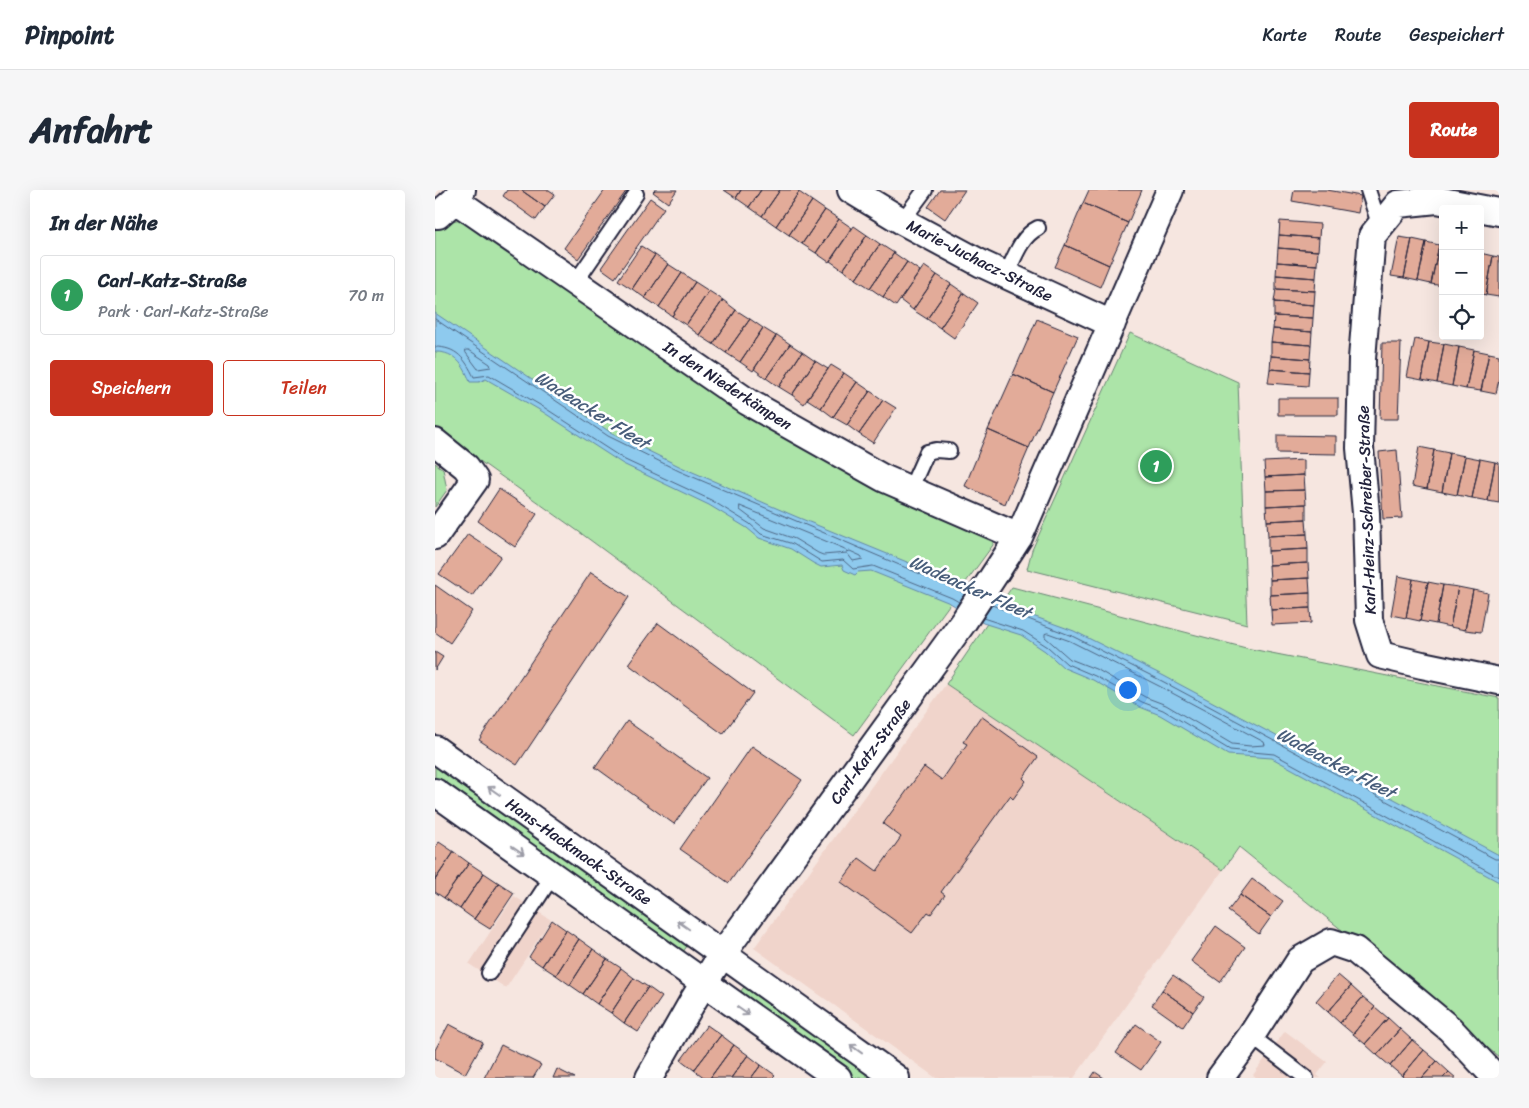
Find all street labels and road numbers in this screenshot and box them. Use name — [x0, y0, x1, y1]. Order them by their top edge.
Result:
street label: Marie-Juchacz-Straße — [901, 211, 1058, 310]
street label: In den Niederkämpen — [656, 332, 798, 438]
street label: Karl-Heinz-Schreiber-Straße — [1348, 405, 1385, 615]
street label: Carl-Katz-Straße — [822, 692, 919, 810]
street label: Hans-Hackmack-Straße — [499, 790, 658, 913]

